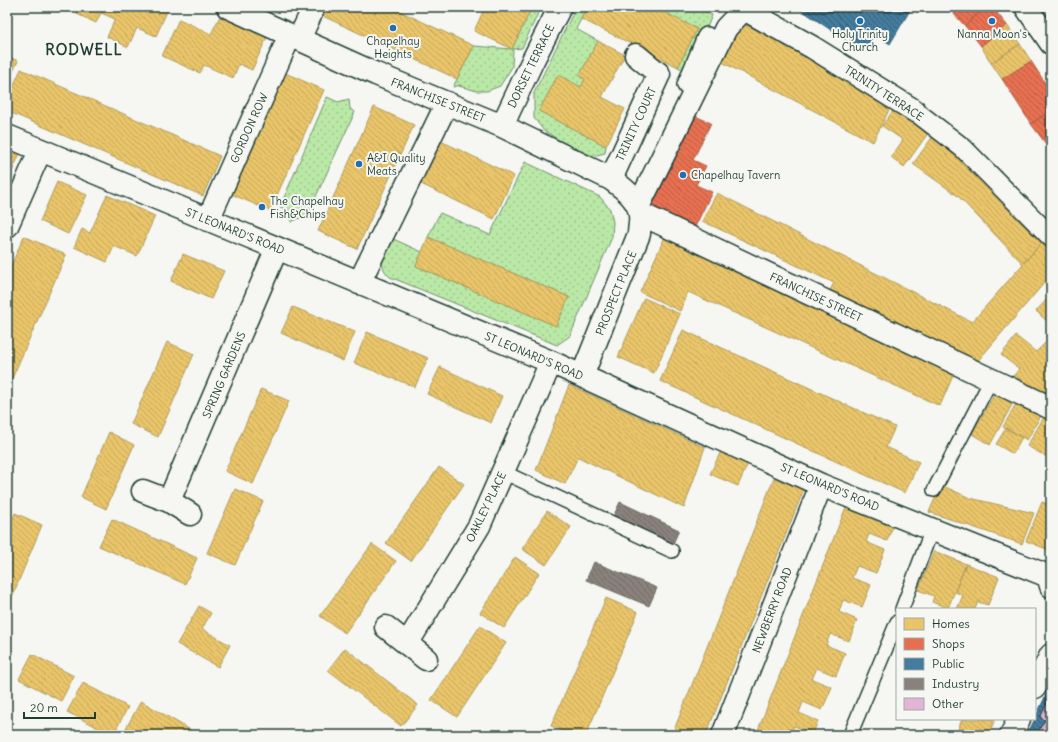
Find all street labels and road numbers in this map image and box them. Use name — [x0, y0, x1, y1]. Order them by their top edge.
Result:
street label: DORSET TERRACE — [505, 22, 557, 110]
street label: TRINITY TERRACE — [842, 62, 926, 124]
street label: FRANCHISE STREET — [389, 75, 487, 125]
street label: TRINITY COURT — [613, 85, 659, 163]
street label: GORDON ROW — [227, 91, 271, 165]
street label: ST LEONARD'S ROAD — [183, 205, 287, 257]
street label: PROSPECT PLACE — [593, 249, 639, 337]
street label: FRANCHISE STREET — [768, 269, 865, 325]
street label: ST LEONARD'S ROAD — [483, 329, 586, 383]
street label: SPRING GARDENS — [199, 330, 249, 420]
street label: ST LEONARD'S ROAD — [779, 460, 882, 514]
street label: OAKLEY PLACE — [463, 469, 509, 545]
street label: NEWBERRY ROAD — [749, 565, 795, 655]

